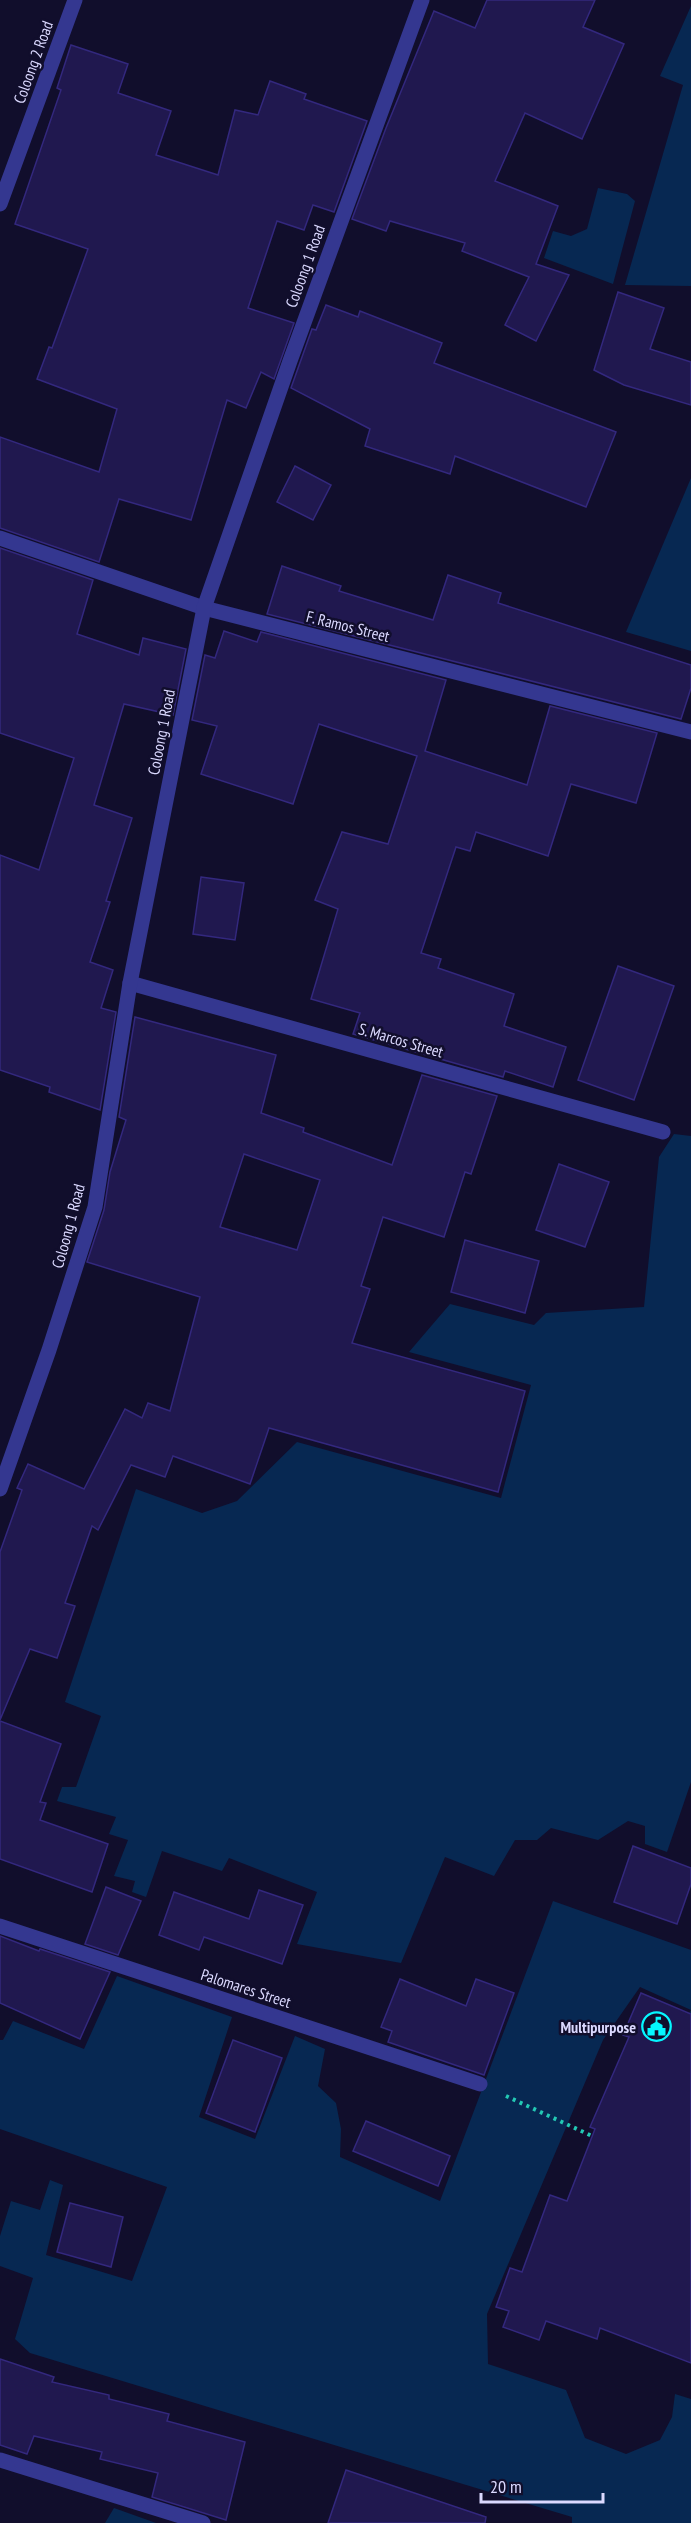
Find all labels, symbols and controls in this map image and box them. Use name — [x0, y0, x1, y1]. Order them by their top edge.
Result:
street label: Coloong 2 Road — [9, 18, 57, 106]
street label: Coloong 1 Road — [281, 222, 329, 310]
street label: F. Ramos Street — [304, 606, 392, 646]
street label: Coloong 1 Road — [143, 688, 179, 776]
street label: S. Marcos Street — [356, 1018, 446, 1062]
street label: Coloong 1 Road — [47, 1182, 89, 1270]
street label: Palomares Street — [198, 1964, 294, 2012]
public building icon: Multipurpose — [641, 2011, 673, 2043]
place label: Multipurpose — [560, 2017, 636, 2037]
scale bar — [481, 2466, 602, 2504]
text: 20 m — [490, 2475, 522, 2498]

